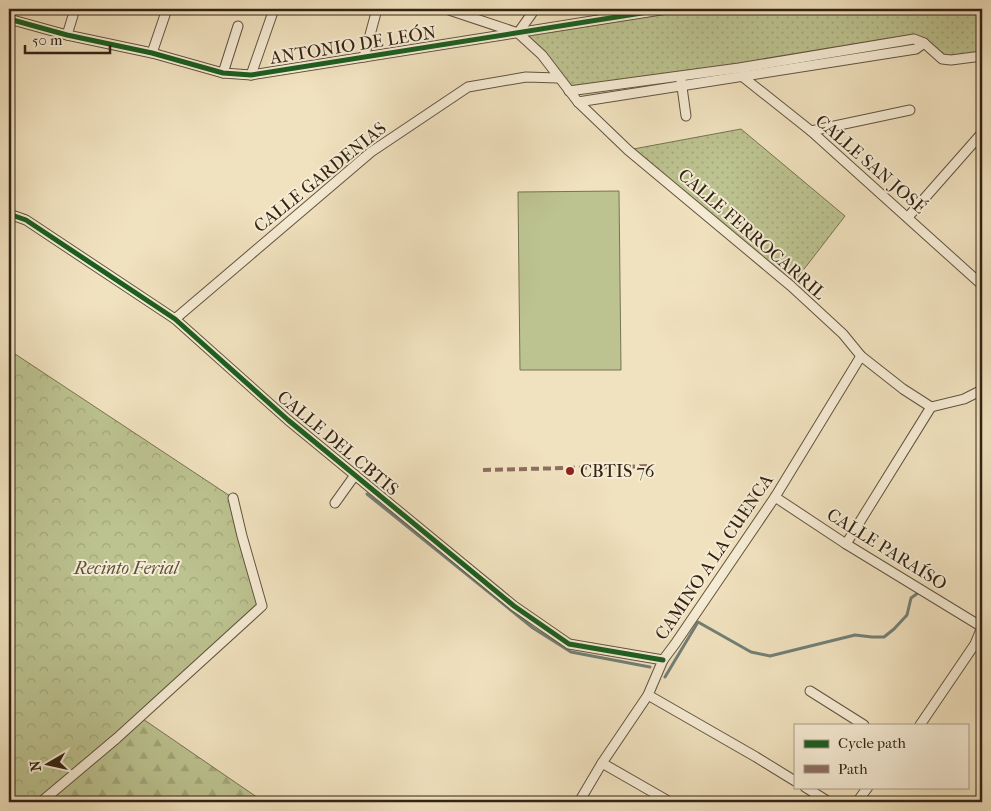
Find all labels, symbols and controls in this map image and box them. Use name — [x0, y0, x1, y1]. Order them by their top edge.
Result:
street label: ANTONIO DE LEÓN — [267, 20, 438, 69]
scale bar — [25, 22, 110, 54]
text: 50 m — [32, 31, 63, 49]
street label: CALLE SAN JOSÉ — [811, 110, 931, 218]
street label: CALLE GARDENIAS — [250, 118, 391, 237]
street label: CALLE FERROCARRIL — [674, 165, 830, 304]
street label: CALLE DEL CBTIS — [273, 387, 403, 500]
place label: CBTIS 76 — [580, 461, 655, 482]
marker: CBTIS 76 — [564, 465, 576, 477]
street label: CAMINO A LA CUENCA — [651, 470, 778, 644]
street label: CALLE PARAÍSO — [823, 503, 951, 595]
park label: Recinto Ferial — [73, 558, 181, 579]
legend — [794, 724, 968, 788]
text: Cycle path — [838, 734, 906, 752]
north arrow — [22, 738, 72, 788]
text: N — [26, 759, 45, 773]
text: Path — [838, 760, 868, 778]

